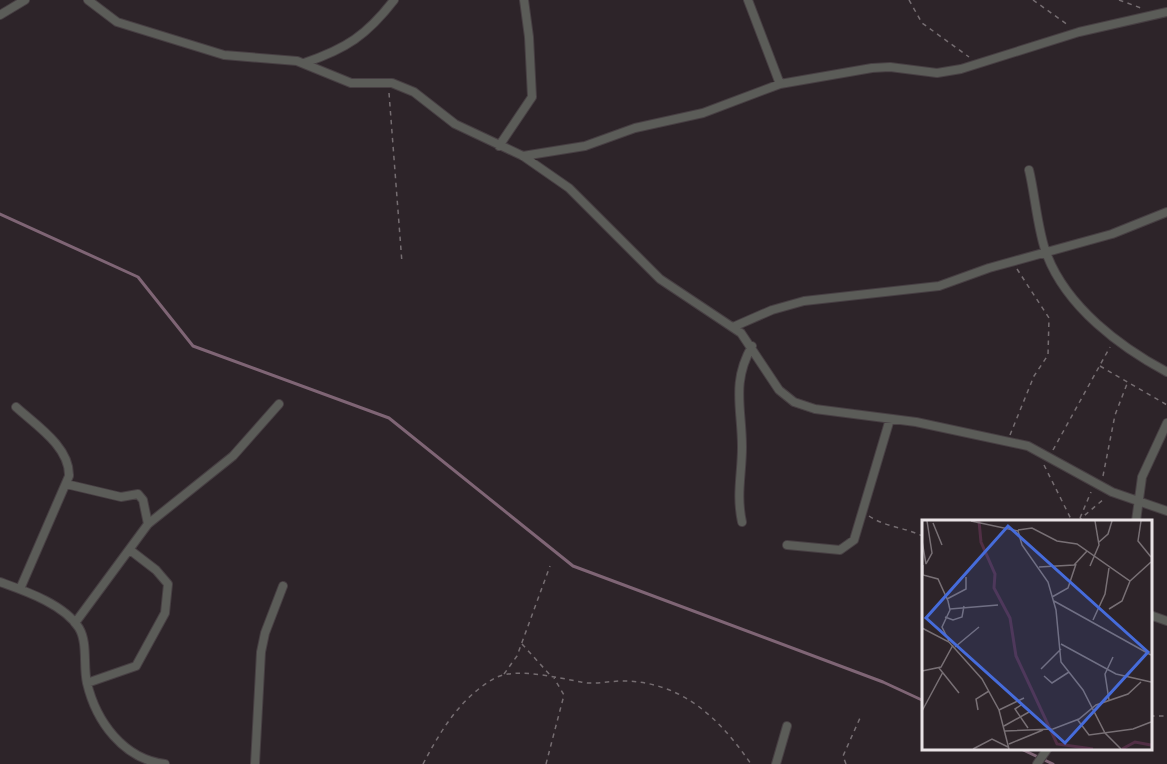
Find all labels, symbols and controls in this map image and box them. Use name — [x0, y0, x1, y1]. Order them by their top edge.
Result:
inset map — [922, 520, 1152, 749]

